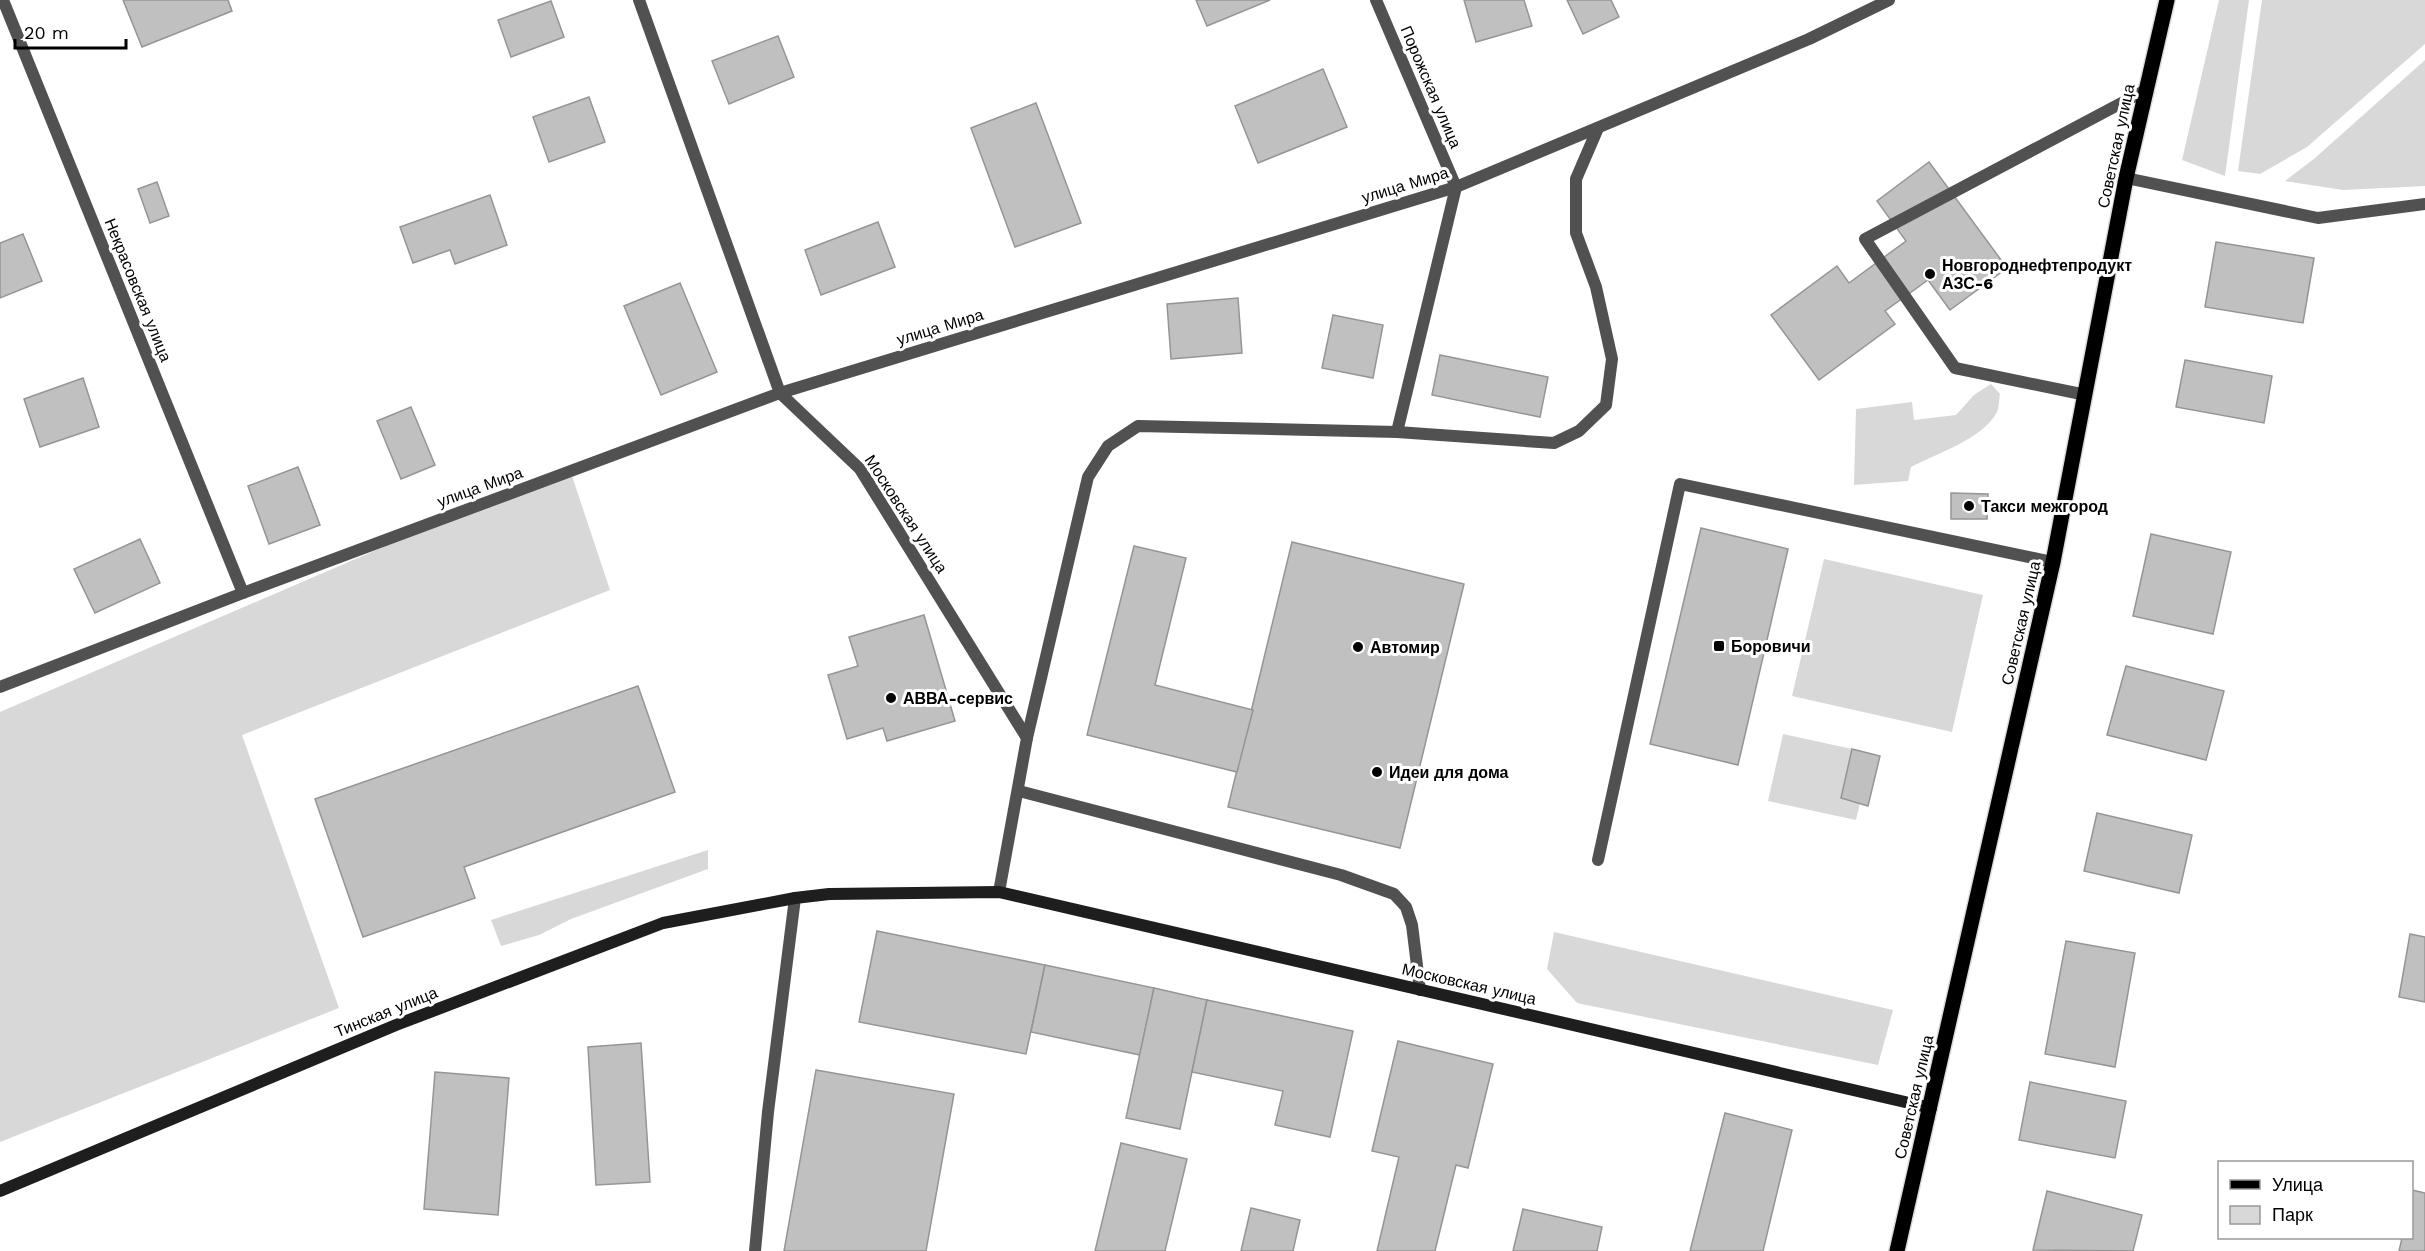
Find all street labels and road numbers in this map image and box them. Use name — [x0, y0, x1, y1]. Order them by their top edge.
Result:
street label: Порожская улица — [1397, 23, 1465, 151]
street label: Советская улица — [2094, 82, 2138, 210]
street label: улица Мира — [1359, 163, 1451, 207]
street label: Некрасовская улица — [101, 216, 176, 365]
street label: улица Мира — [894, 305, 986, 349]
street label: Московская улица — [861, 451, 951, 577]
street label: улица Мира — [435, 463, 525, 511]
street label: Советская улица — [1997, 559, 2045, 687]
street label: Московская улица — [1400, 959, 1538, 1009]
street label: Тинская улица — [332, 983, 440, 1041]
street label: Советская улица — [1890, 1033, 1938, 1161]

